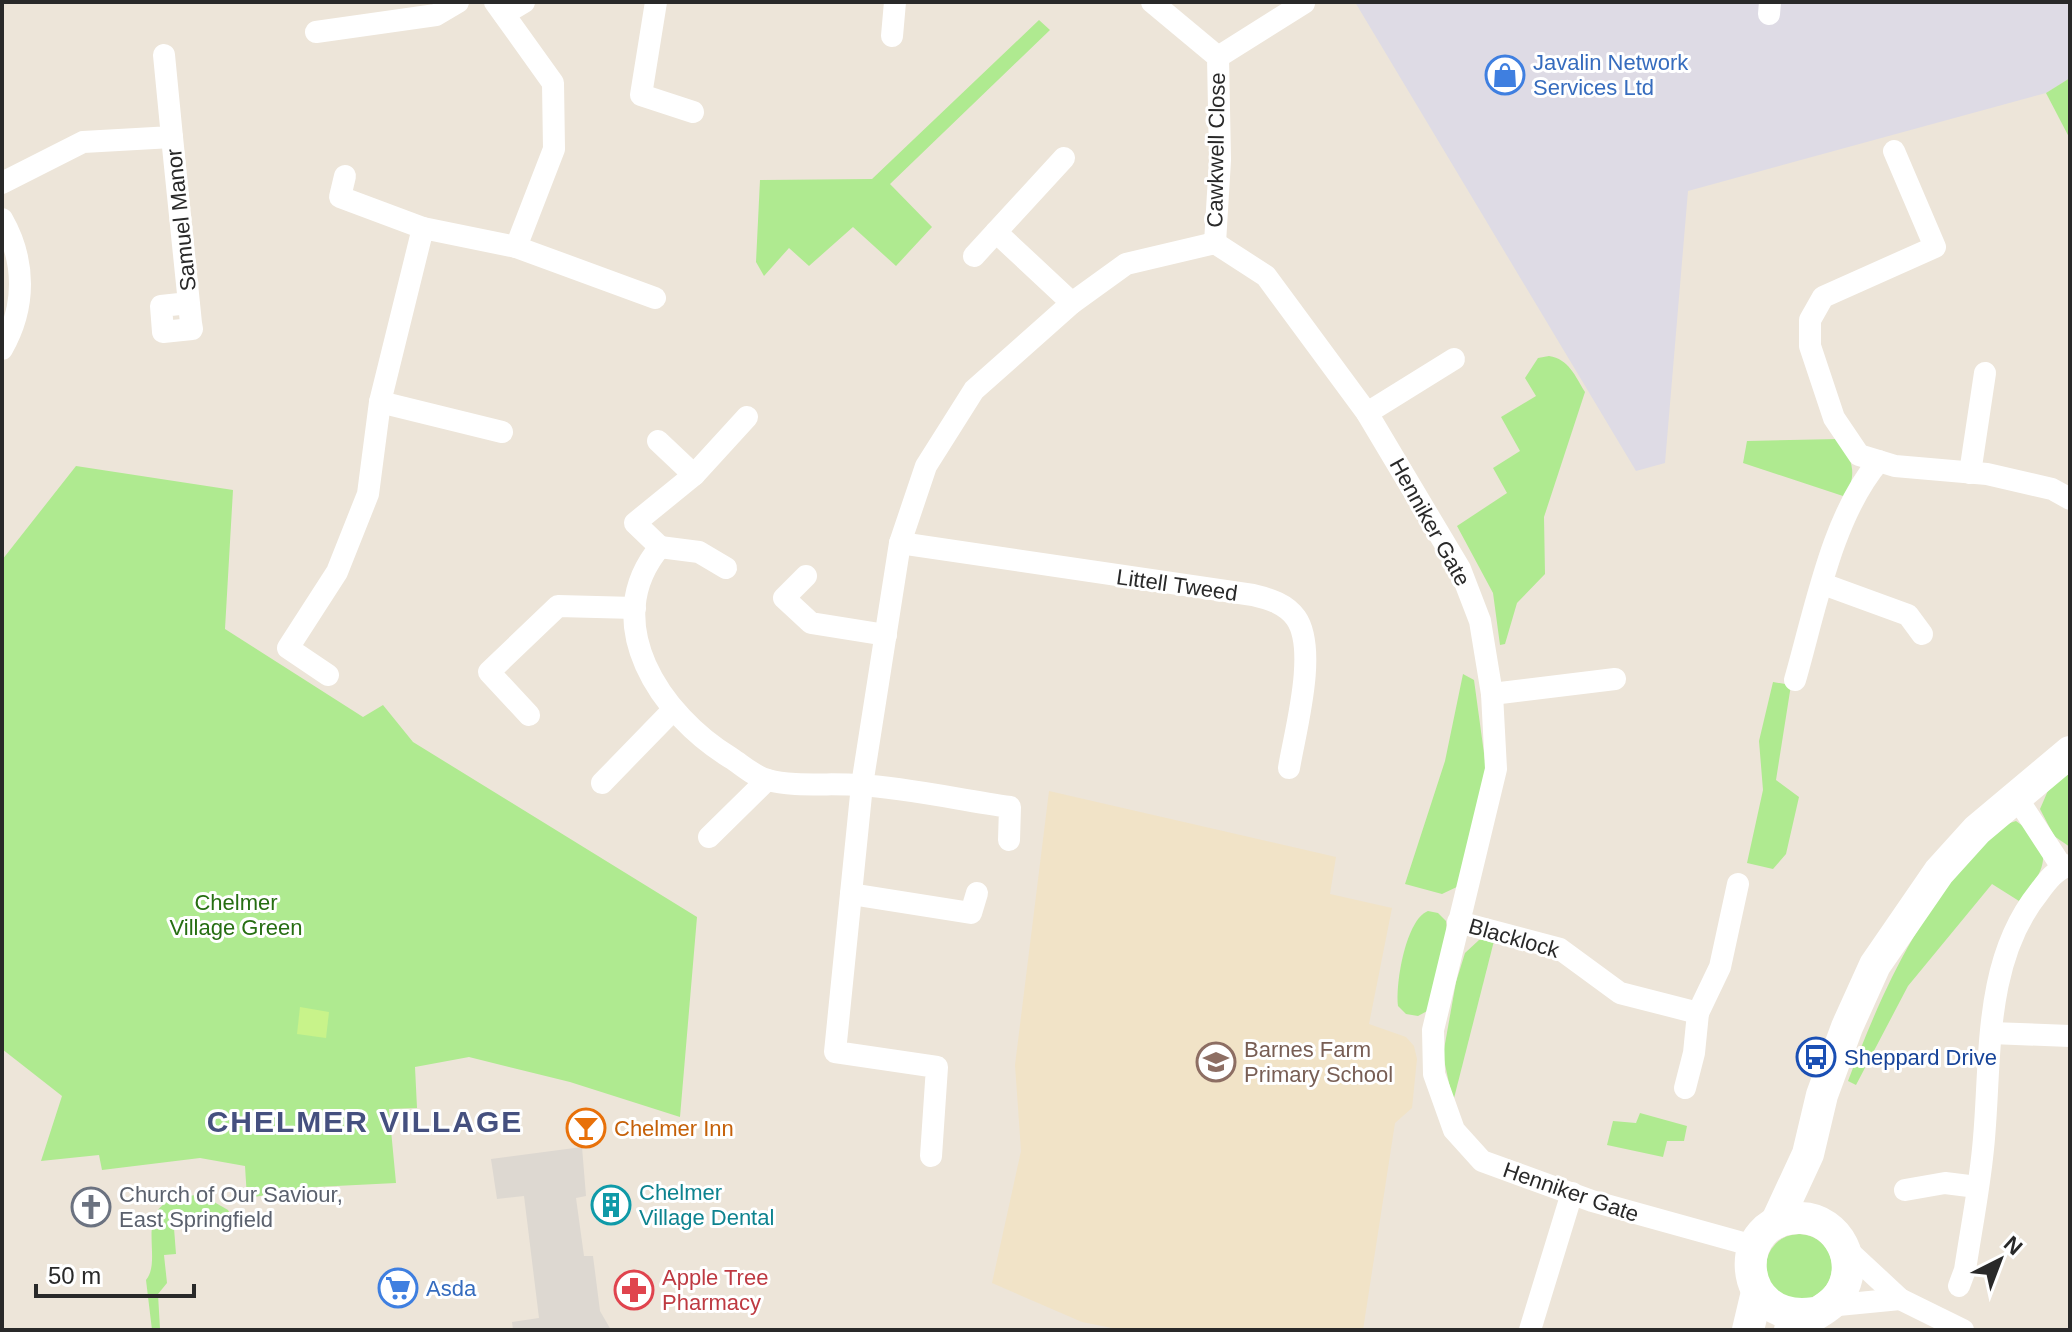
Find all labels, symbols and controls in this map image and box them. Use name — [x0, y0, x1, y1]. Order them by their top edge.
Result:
place label: Javalin Network Services Ltd — [1533, 50, 1689, 100]
shop icon: Javalin Network Services Ltd — [1484, 54, 1526, 96]
street label: Cawkwell Close — [1202, 72, 1230, 228]
street label: Samuel Manor — [161, 148, 201, 292]
street label: Henniker Gate — [1385, 454, 1475, 590]
street label: Littell Tweed — [1115, 564, 1239, 606]
park label: Chelmer Village Green — [170, 890, 302, 940]
street label: Blacklock — [1466, 913, 1563, 963]
bus stop icon: Sheppard Drive — [1795, 1036, 1837, 1078]
place label: Barnes Farm Primary School — [1244, 1037, 1393, 1087]
school or university icon: Barnes Farm Primary School — [1195, 1041, 1237, 1083]
place label: Sheppard Drive — [1844, 1045, 1997, 1070]
district label: CHELMER VILLAGE — [207, 1105, 523, 1138]
bar icon: Chelmer Inn — [565, 1107, 607, 1149]
place label: Chelmer Inn — [614, 1116, 734, 1141]
street label: Henniker Gate — [1500, 1157, 1642, 1227]
place label: Chelmer Village Dental — [639, 1180, 774, 1230]
place label: Church of Our Saviour, East Springfield — [119, 1182, 343, 1232]
building icon: Chelmer Village Dental — [590, 1184, 632, 1226]
church icon: Church of Our Saviour, East Springfield — [70, 1186, 112, 1228]
north arrow — [1960, 1220, 2040, 1300]
text: N — [1999, 1231, 2027, 1260]
scale bar — [36, 1248, 194, 1298]
text: 50 m — [48, 1262, 101, 1289]
place label: Apple Tree Pharmacy — [662, 1265, 768, 1315]
supermarket icon: Asda — [377, 1267, 419, 1309]
pharmacy icon: Apple Tree Pharmacy — [613, 1269, 655, 1311]
place label: Asda — [426, 1276, 477, 1301]

